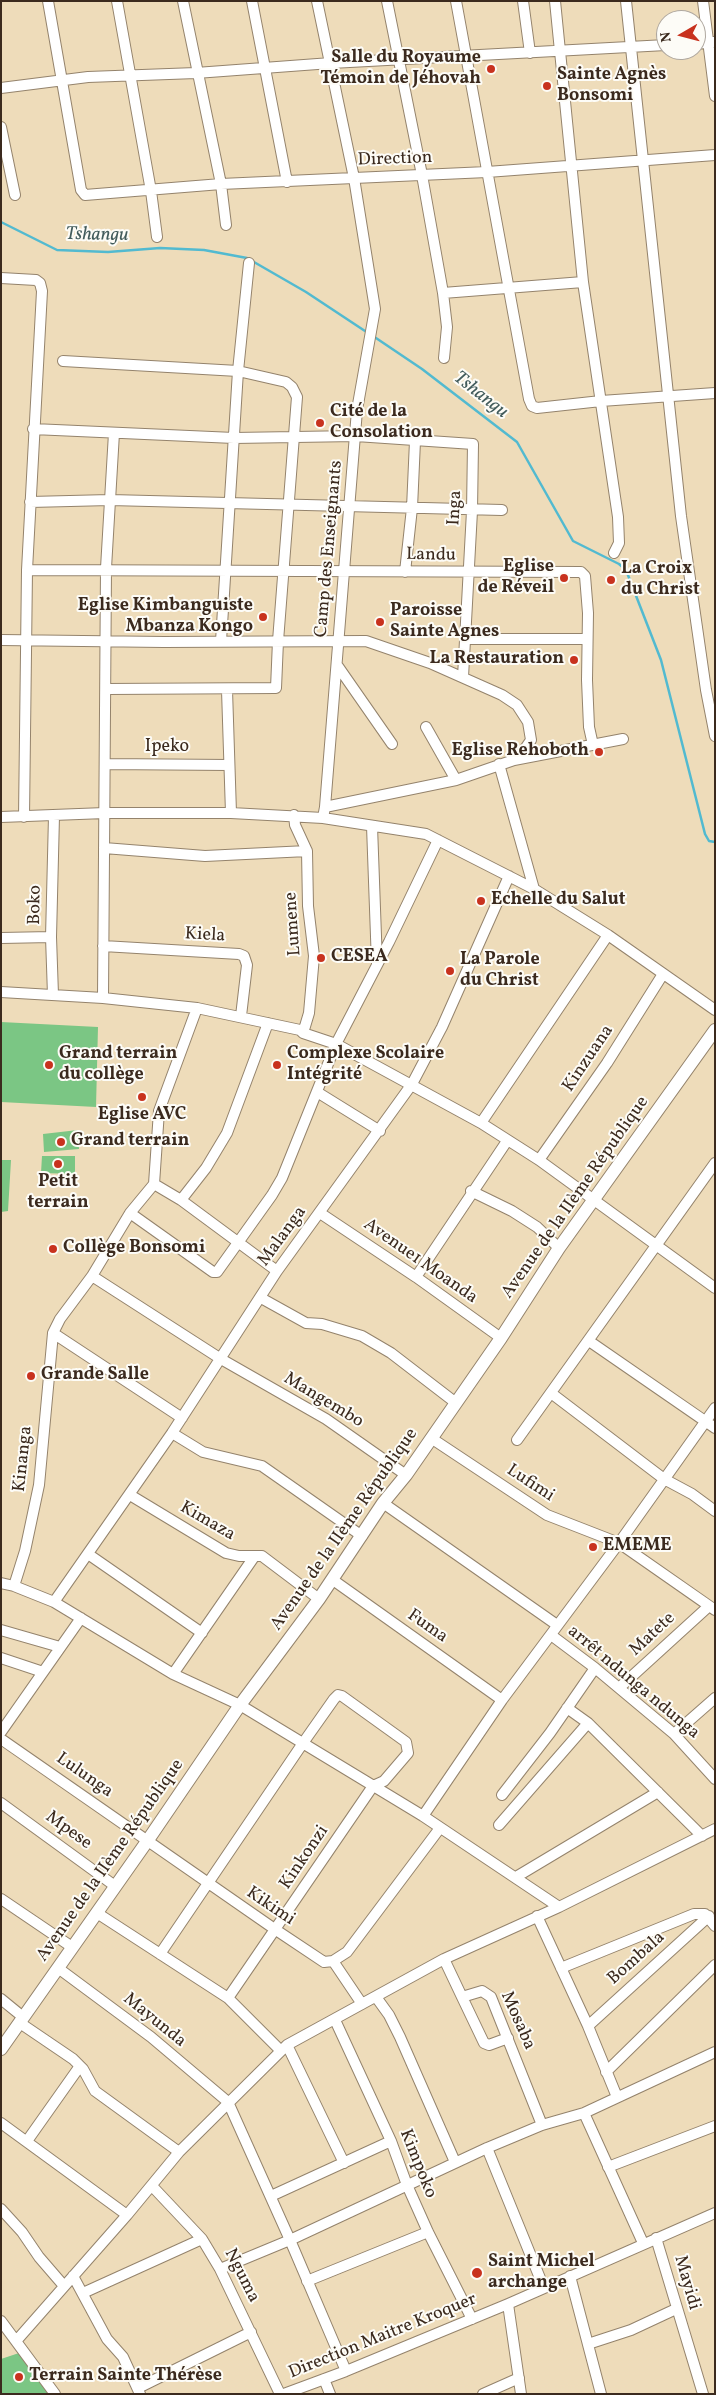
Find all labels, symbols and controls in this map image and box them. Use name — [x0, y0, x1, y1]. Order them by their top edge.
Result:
north arrow — [656, 10, 706, 60]
text: N — [657, 31, 677, 43]
place label: Salle du Royaume Témoin de Jéhovah — [320, 48, 481, 90]
marker: Salle du Royaume Témoin de Jéhovah — [485, 63, 497, 75]
place label: Sainte Agnès Bonsomi — [557, 65, 666, 108]
marker: Sainte Agnès Bonsomi — [541, 80, 553, 92]
street label: Direction — [357, 148, 433, 172]
water label: Tshangu — [65, 224, 129, 248]
water label: Tshangu — [448, 368, 512, 424]
place label: Cité de la Consolation — [330, 402, 433, 444]
marker: Cité de la Consolation — [314, 417, 326, 429]
street label: Camp des Enseignants — [312, 460, 348, 638]
street label: Inga — [444, 490, 468, 526]
street label: Landu — [406, 545, 456, 567]
place label: Eglise de Réveil — [478, 557, 554, 600]
place label: La Croix du Christ — [621, 559, 700, 602]
marker: Eglise de Réveil — [558, 572, 570, 584]
marker: La Croix du Christ — [605, 574, 617, 586]
place label: Eglise Kimbanguiste Mbanza Kongo — [78, 596, 253, 638]
place label: Paroisse Sainte Agnes — [390, 601, 499, 644]
marker: Eglise Kimbanguiste Mbanza Kongo — [257, 611, 269, 623]
marker: Paroisse Sainte Agnes — [374, 616, 386, 628]
place label: La Restauration — [430, 649, 564, 671]
marker: La Restauration — [568, 654, 580, 666]
street label: Ipeko — [145, 737, 189, 759]
place label: Eglise Rehoboth — [452, 741, 589, 763]
marker: Eglise Rehoboth — [593, 746, 605, 758]
street label: Boko — [25, 885, 47, 925]
place label: Echelle du Salut — [491, 890, 625, 912]
street label: Lumene — [281, 891, 307, 957]
marker: Echelle du Salut — [475, 895, 487, 907]
street label: Kiela — [184, 924, 226, 948]
place label: CESEA — [331, 947, 388, 969]
place label: La Parole du Christ — [460, 950, 540, 992]
marker: CESEA — [315, 952, 327, 964]
marker: La Parole du Christ — [444, 965, 456, 977]
street label: Kinzuana — [559, 1021, 619, 1097]
place label: Grand terrain du collège — [59, 1044, 177, 1086]
place label: Complexe Scolaire Intégrité — [287, 1044, 444, 1086]
marker: Grand terrain du collège — [43, 1059, 55, 1071]
marker: Complexe Scolaire Intégrité — [271, 1059, 283, 1071]
marker: Eglise AVC — [136, 1091, 148, 1103]
street label: Avenue de la IIème République — [498, 1093, 654, 1303]
place label: Eglise AVC — [98, 1105, 186, 1127]
place label: Grand terrain — [71, 1131, 189, 1153]
marker: Grand terrain — [55, 1136, 67, 1148]
marker: Petit terrain — [52, 1158, 64, 1170]
place label: Petit terrain — [27, 1172, 89, 1214]
street label: Malanga — [254, 1203, 312, 1271]
street label: Avenue1 Moanda — [359, 1215, 481, 1309]
place label: Collège Bonsomi — [63, 1238, 205, 1260]
marker: Collège Bonsomi — [47, 1243, 59, 1255]
place label: Grande Salle — [41, 1365, 149, 1387]
street label: Mangembo — [279, 1369, 367, 1433]
marker: Grande Salle — [25, 1370, 37, 1382]
street label: Kinanga — [10, 1425, 38, 1493]
street label: Avenue de la IIème République — [267, 1425, 423, 1635]
street label: Lufimi — [502, 1461, 558, 1507]
street label: Kimaza — [175, 1498, 239, 1546]
place label: EMEME — [603, 1536, 672, 1558]
marker: EMEME — [587, 1541, 599, 1553]
street label: Fuma — [403, 1605, 451, 1649]
street label: Matete — [626, 1608, 680, 1662]
street label: arrêt ndunga ndunga — [562, 1621, 704, 1745]
street label: Lulunga — [51, 1749, 117, 1803]
street label: Avenue de la IIème République — [33, 1756, 189, 1966]
street label: Mpese — [41, 1807, 95, 1855]
street label: Kinkonzi — [276, 1822, 334, 1894]
street label: Kikimi — [241, 1883, 299, 1931]
street label: Bombala — [604, 1928, 670, 1990]
street label: Mayunda — [118, 1989, 190, 2053]
street label: Mosaba — [495, 1989, 539, 2053]
street label: Kimpoko — [393, 2126, 441, 2202]
street label: Nguma — [218, 2245, 264, 2307]
place label: Saint Michel archange — [488, 2252, 595, 2294]
street label: Mayidi — [668, 2253, 704, 2313]
marker: Saint Michel archange — [470, 2266, 484, 2280]
street label: Direction Maitre Kroquer — [286, 2289, 480, 2385]
place label: Terrain Sainte Thérèse — [29, 2366, 222, 2388]
marker: Terrain Sainte Thérèse — [13, 2371, 25, 2383]

